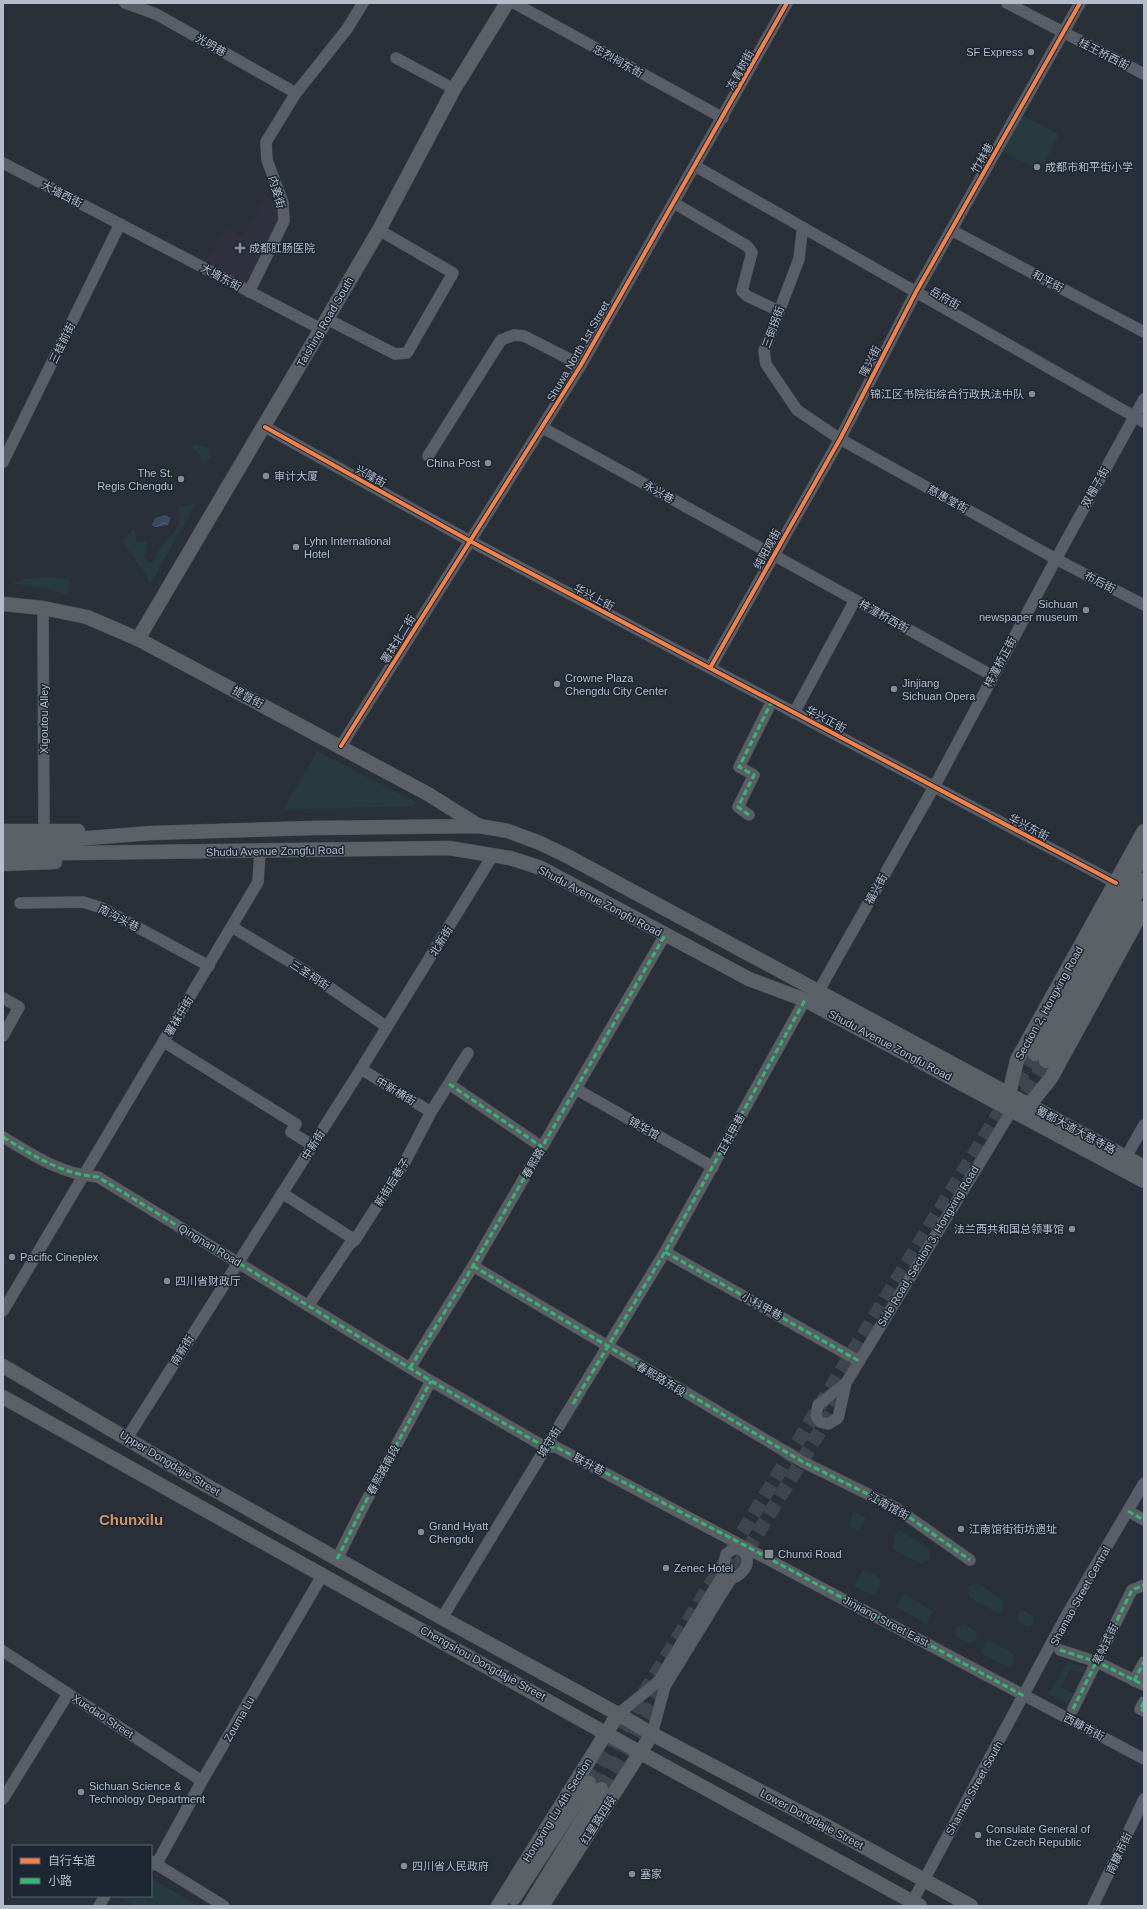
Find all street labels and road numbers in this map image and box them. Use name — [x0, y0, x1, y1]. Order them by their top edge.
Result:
street label: 光明巷 — [194, 32, 228, 58]
street label: 桂王桥西街 — [1077, 36, 1131, 72]
street label: 忠烈祠东街 — [591, 42, 645, 80]
street label: 冻青树街 — [724, 48, 756, 92]
street label: 竹林巷 — [969, 141, 995, 175]
street label: 内姜街 — [267, 174, 287, 210]
street label: 大墙西街 — [40, 179, 84, 209]
street label: 大墙东街 — [199, 261, 243, 293]
street label: 和平街 — [1031, 268, 1065, 294]
street label: Taishing Road South — [294, 275, 356, 369]
street label: 岳府街 — [928, 285, 962, 311]
street label: Shuwa North 1st Street — [544, 299, 612, 403]
street label: 三倒拐街 — [760, 304, 786, 350]
street label: 三桂前街 — [47, 321, 77, 365]
street label: 隆兴街 — [857, 344, 883, 378]
street label: 兴隆街 — [354, 463, 388, 489]
street label: 双栅子街 — [1079, 465, 1111, 509]
street label: 永兴巷 — [642, 479, 676, 505]
street label: 慈惠堂街 — [926, 483, 970, 515]
street label: 纯阳观街 — [751, 527, 783, 571]
street label: 布后街 — [1083, 569, 1117, 595]
street label: 华兴上街 — [572, 581, 616, 613]
street label: 梓潼桥西街 — [857, 597, 911, 635]
street label: 署袜北二街 — [378, 612, 418, 666]
street label: 梓潼桥正街 — [982, 635, 1018, 689]
street label: Xigoutou Alley — [38, 684, 50, 754]
street label: 提督街 — [231, 684, 265, 710]
street label: 华兴正街 — [804, 703, 848, 735]
street label: 华兴东街 — [1007, 811, 1051, 843]
street label: Shudu Avenue Zongfu Road — [206, 844, 344, 858]
street label: Shudu Avenue Zongfu Road — [536, 863, 664, 939]
street label: 福兴街 — [863, 872, 889, 906]
street label: 南沟头巷 — [97, 903, 141, 933]
street label: 北新街 — [427, 924, 455, 958]
street label: Section 2, Hongxing Road — [1013, 944, 1085, 1062]
street label: 三圣祠街 — [288, 958, 332, 992]
street label: 署袜中街 — [163, 994, 195, 1038]
street label: Shudu Avenue Zongfu Road — [826, 1007, 954, 1083]
street label: 中新横街 — [374, 1075, 418, 1107]
street label: 蜀都大道大慈寺路 — [1034, 1104, 1118, 1156]
street label: 正科甲巷 — [715, 1112, 747, 1156]
street label: 锦华馆 — [627, 1115, 661, 1141]
street label: 中新街 — [299, 1128, 327, 1162]
street label: 春熙路 — [520, 1146, 546, 1180]
street label: 新街后巷子 — [372, 1155, 412, 1209]
street label: Side Road, Section 3, Hongxing Road — [875, 1163, 981, 1329]
street label: Qingnan Road — [177, 1222, 243, 1268]
street label: 小科甲巷 — [740, 1290, 784, 1322]
street label: 南新街 — [168, 1333, 196, 1367]
street label: 春熙路东段 — [634, 1360, 688, 1398]
street label: 城守街 — [535, 1425, 563, 1459]
street label: Upper Dongdajie Street — [118, 1428, 222, 1498]
street label: 春熙路南段 — [364, 1443, 402, 1497]
street label: 联升巷 — [572, 1451, 606, 1477]
street label: 江南馆街 — [867, 1490, 911, 1522]
street label: Shamao Street Central — [1048, 1544, 1112, 1648]
street label: Jinjiang Street East — [841, 1593, 931, 1649]
street label: 笔帖式街 — [1090, 1622, 1120, 1666]
street label: Chengshou Dongdajie Street — [418, 1624, 548, 1702]
street label: Xuedao Street — [70, 1692, 136, 1740]
street label: Zouma Lu — [221, 1695, 257, 1743]
street label: 西糠市街 — [1062, 1711, 1106, 1743]
street label: Shamao Street South — [943, 1739, 1005, 1837]
street label: Hongxing Lu 4th Section — [520, 1756, 594, 1864]
street label: Lower Dongdajie Street — [758, 1787, 866, 1851]
street label: 红星路四段 — [578, 1794, 618, 1846]
street label: 南糠市街 — [1104, 1831, 1134, 1875]

